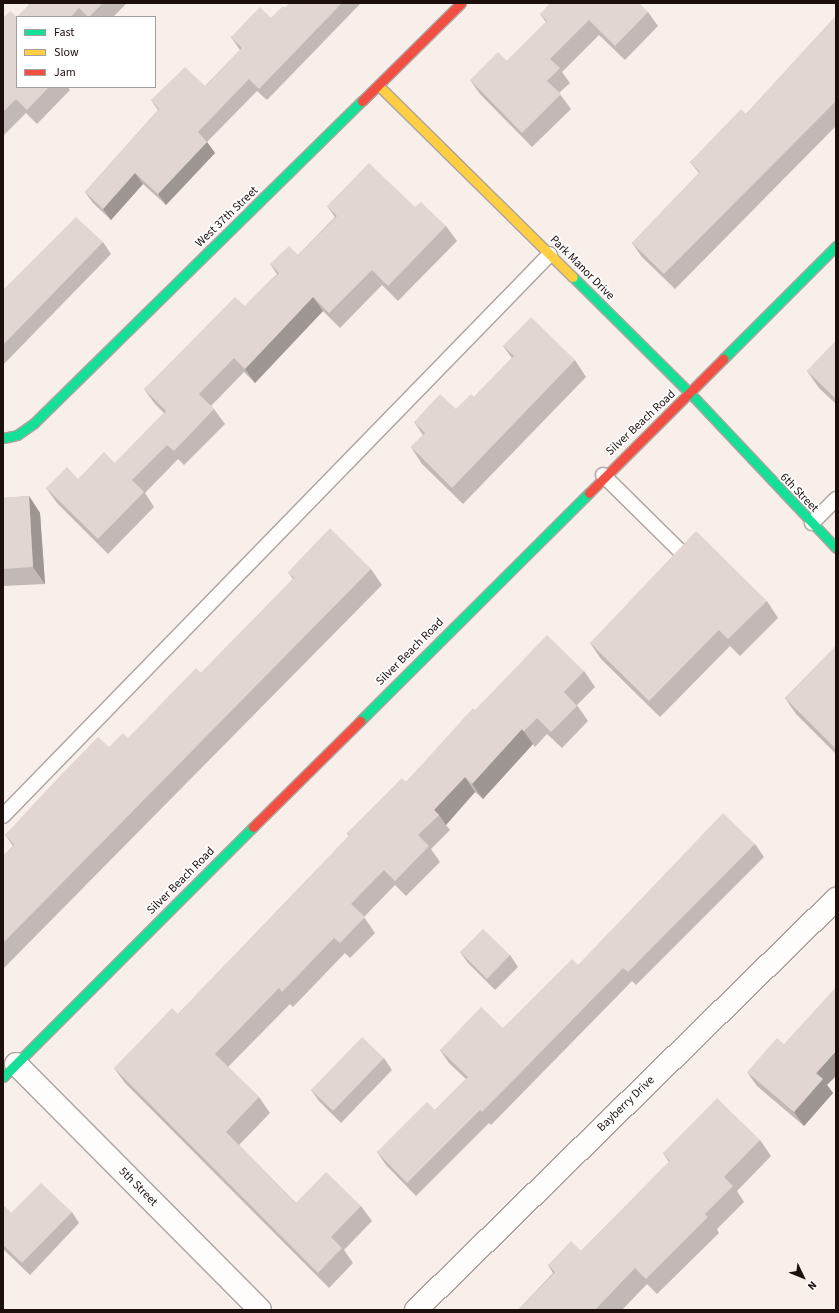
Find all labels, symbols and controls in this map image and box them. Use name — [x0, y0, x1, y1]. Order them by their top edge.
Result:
legend — [16, 16, 156, 88]
text: Fast — [54, 24, 74, 41]
text: Slow — [54, 44, 79, 61]
text: Jam — [54, 64, 76, 81]
street label: West 37th Street — [193, 183, 261, 251]
street label: Park Manor Drive — [547, 233, 617, 303]
street label: Silver Beach Road — [603, 387, 679, 459]
street label: 6th Street — [777, 470, 821, 516]
street label: Silver Beach Road — [373, 615, 447, 689]
street label: Silver Beach Road — [144, 844, 218, 918]
street label: Bayberry Drive — [594, 1073, 658, 1135]
street label: 5th Street — [116, 1165, 160, 1209]
north arrow — [783, 1257, 823, 1297]
text: N — [804, 1278, 820, 1293]

